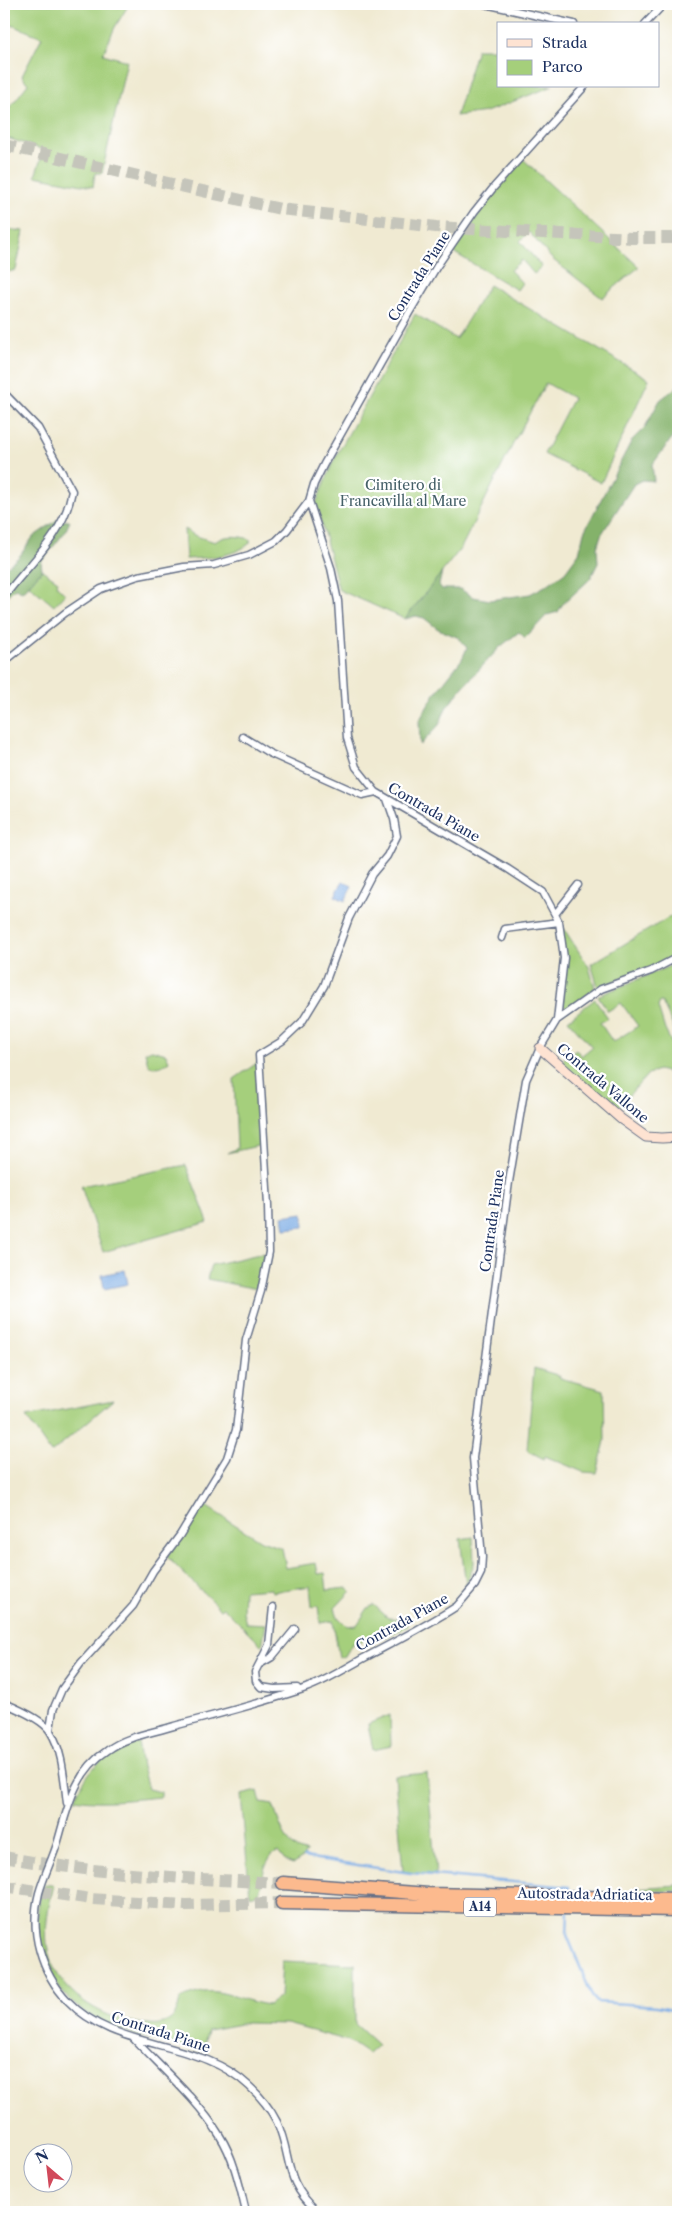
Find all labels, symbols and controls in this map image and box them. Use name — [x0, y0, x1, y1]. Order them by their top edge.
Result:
legend — [497, 22, 660, 88]
text: Strada — [542, 33, 588, 52]
text: Parco — [542, 57, 583, 76]
street label: Contrada Piane — [384, 227, 454, 325]
park label: Cimitero di Francavilla al Mare — [340, 476, 467, 510]
street label: Contrada Piane — [385, 778, 483, 846]
street label: Contrada Vallone — [553, 1039, 653, 1127]
street label: Contrada Piane — [476, 1168, 508, 1273]
street label: Contrada Piane — [352, 1589, 452, 1655]
street label: Autostrada Adriatica — [516, 1884, 654, 1904]
road number: A14 — [464, 1898, 496, 1916]
street label: Contrada Piane — [109, 2007, 213, 2057]
north arrow — [22, 2144, 72, 2194]
text: N — [32, 2146, 51, 2167]

